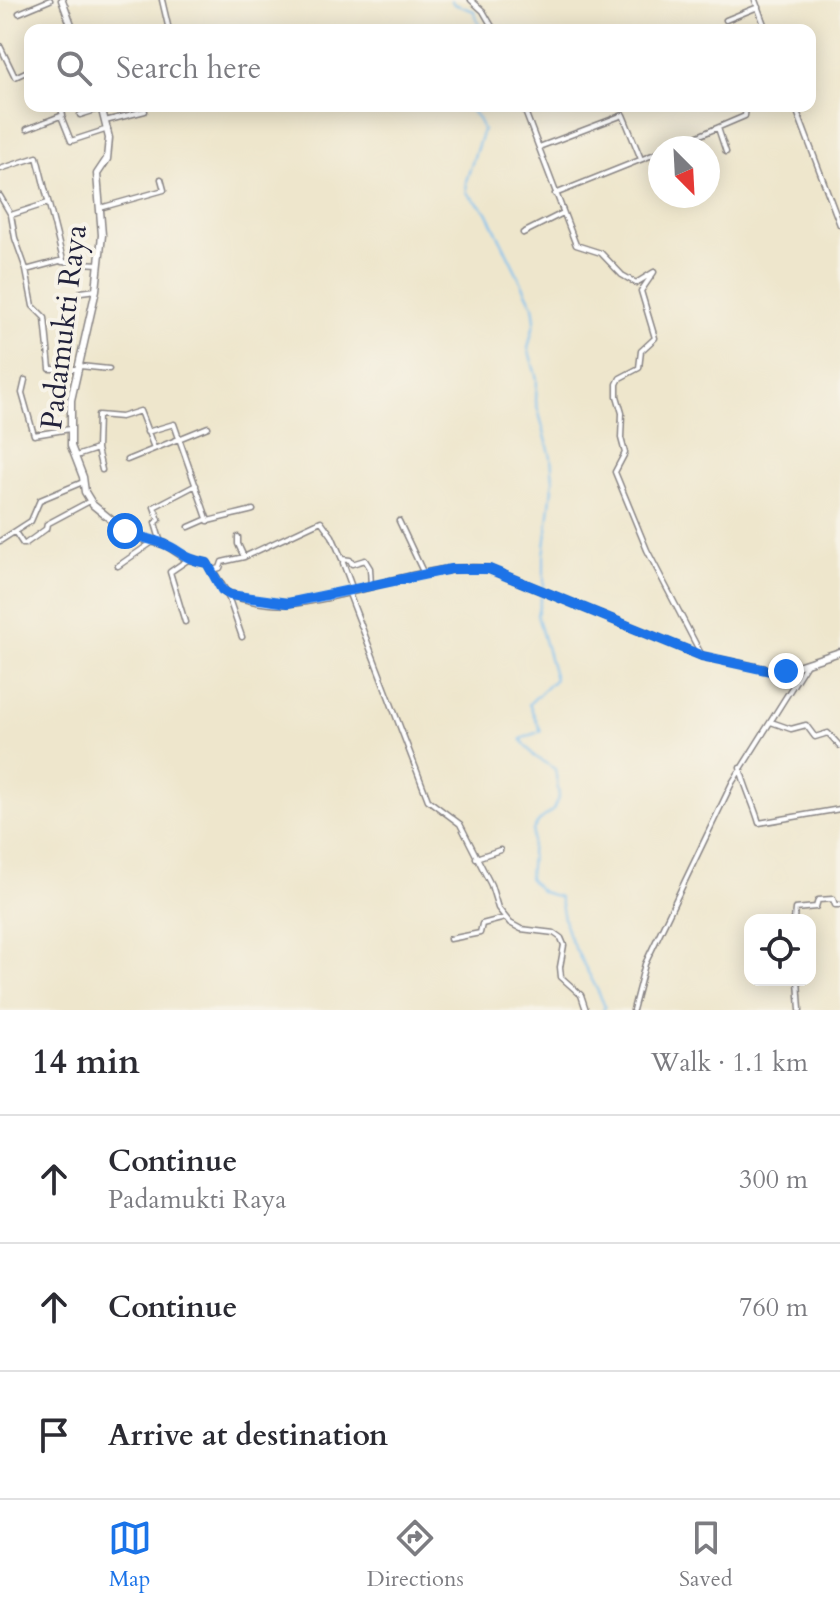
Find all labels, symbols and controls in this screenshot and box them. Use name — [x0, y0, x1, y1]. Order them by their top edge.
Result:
search box — [24, 24, 816, 112]
icon: search — [52, 46, 96, 90]
text: Search here — [116, 48, 261, 89]
north arrow — [648, 136, 720, 208]
street label: Padamukti Raya — [31, 222, 97, 432]
route start — [107, 513, 143, 549]
route end — [768, 653, 804, 689]
map controls — [744, 914, 816, 986]
button: locate — [744, 914, 816, 986]
text: 14 min — [32, 1039, 140, 1085]
text: Walk · 1.1 km — [651, 1045, 808, 1080]
text: Continue — [108, 1141, 237, 1182]
icon: ahead — [32, 1157, 76, 1201]
text: 300 m — [739, 1162, 808, 1197]
text: Padamukti Raya — [108, 1182, 287, 1217]
icon: ahead — [32, 1285, 76, 1329]
text: Continue — [108, 1287, 237, 1328]
text: 760 m — [739, 1290, 808, 1325]
icon: arrive — [32, 1413, 76, 1457]
text: Arrive at destination — [108, 1415, 388, 1456]
tab: Map — [108, 1516, 152, 1594]
tab: Directions — [367, 1516, 464, 1594]
tab: Saved — [679, 1516, 732, 1594]

